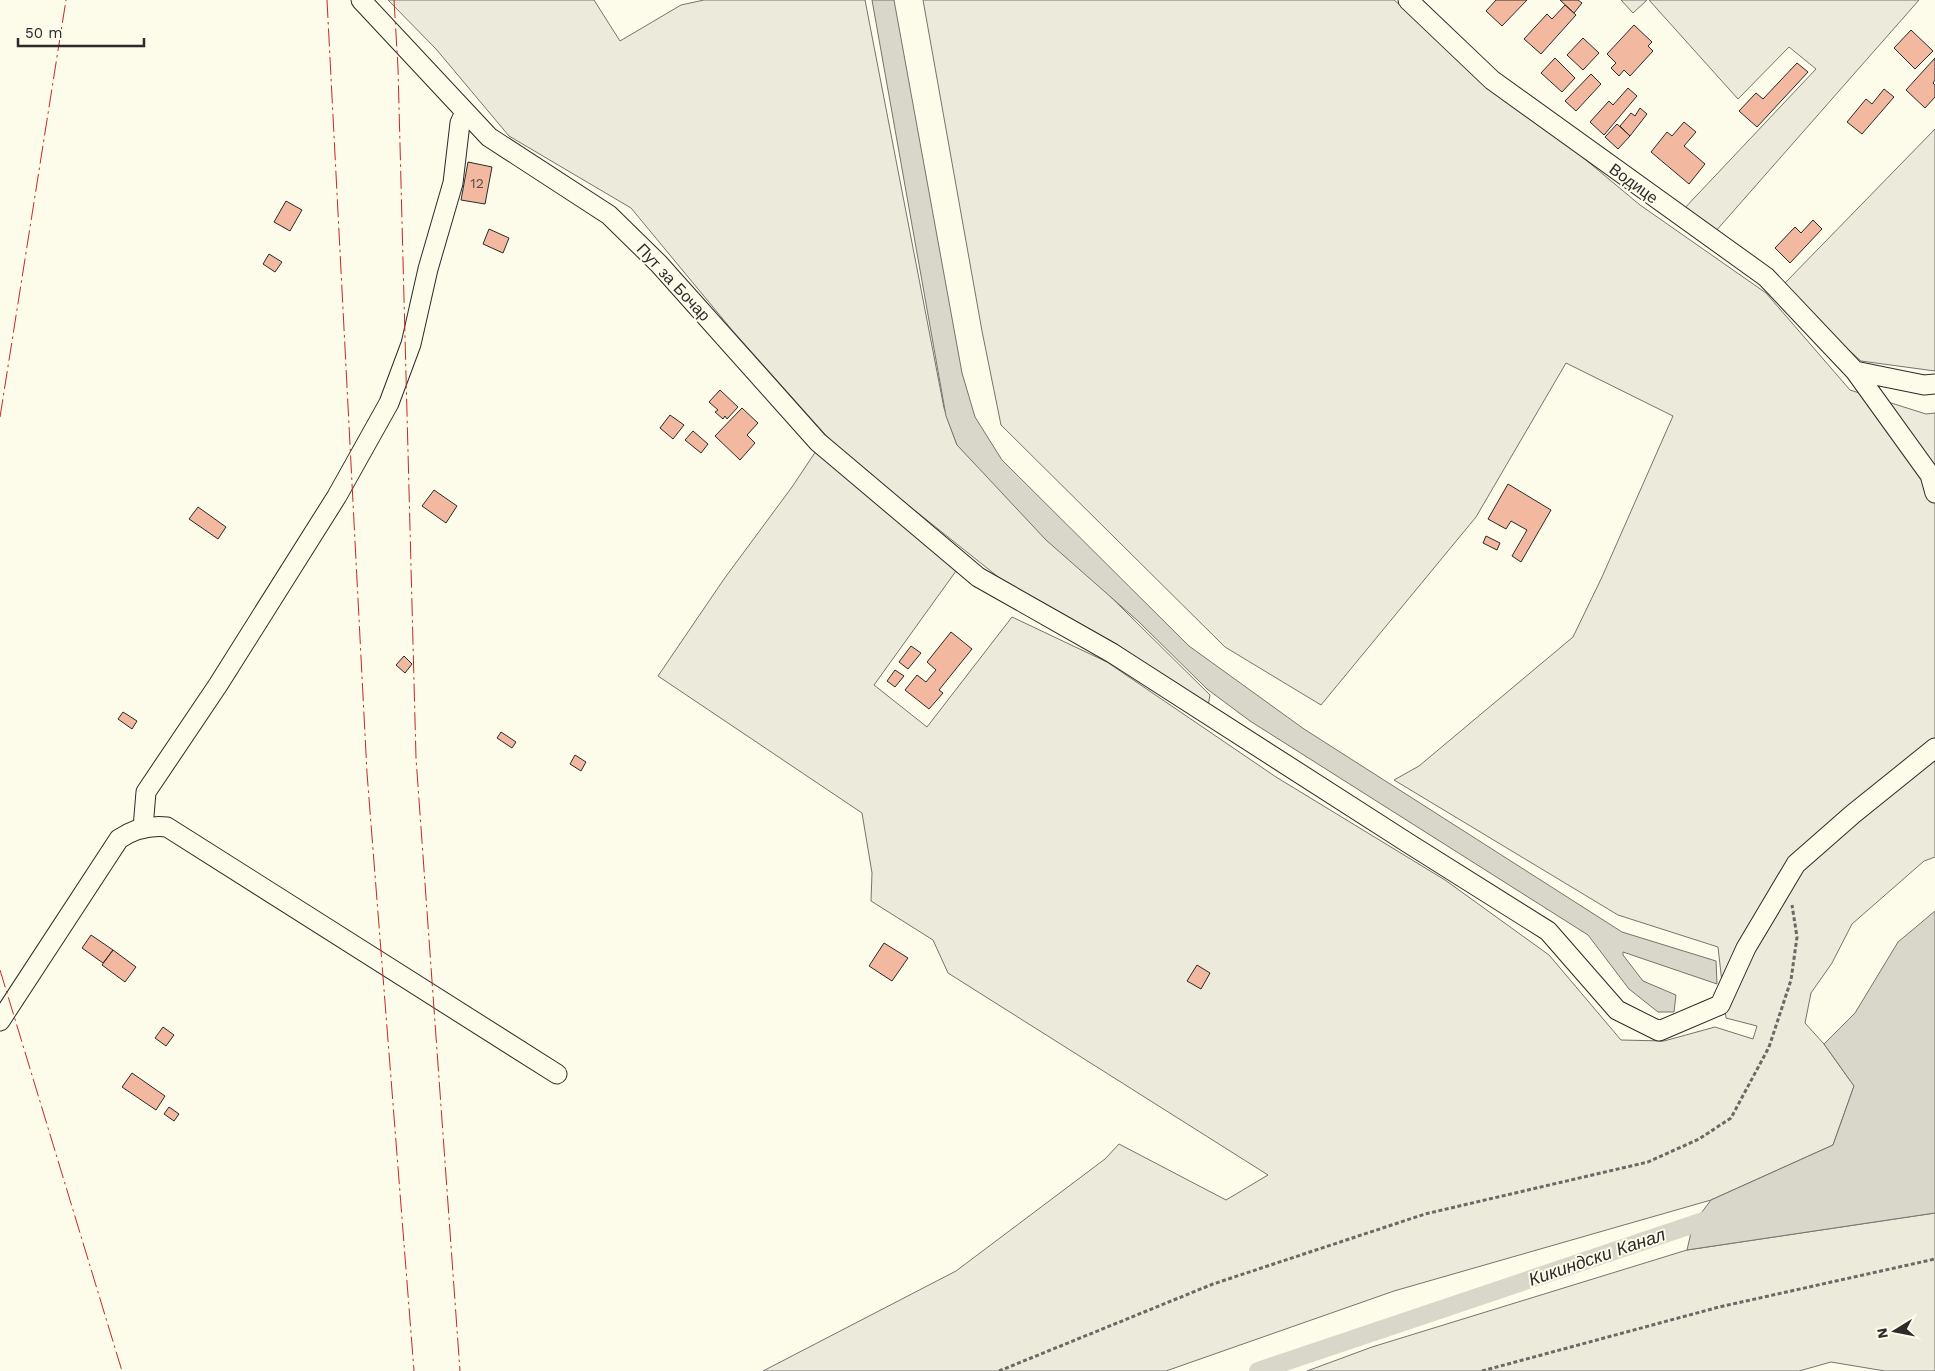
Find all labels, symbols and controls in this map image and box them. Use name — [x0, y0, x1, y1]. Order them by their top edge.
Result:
scale bar — [18, 15, 144, 47]
text: 50 m — [25, 24, 62, 42]
street label: Водице — [1606, 159, 1662, 207]
house number: 12 — [470, 175, 484, 191]
street label: Пут за Бочар — [633, 240, 714, 325]
water label: Кикиндски Канал — [1526, 1223, 1668, 1290]
north arrow — [1870, 1306, 1920, 1356]
text: N — [1873, 1327, 1891, 1340]

